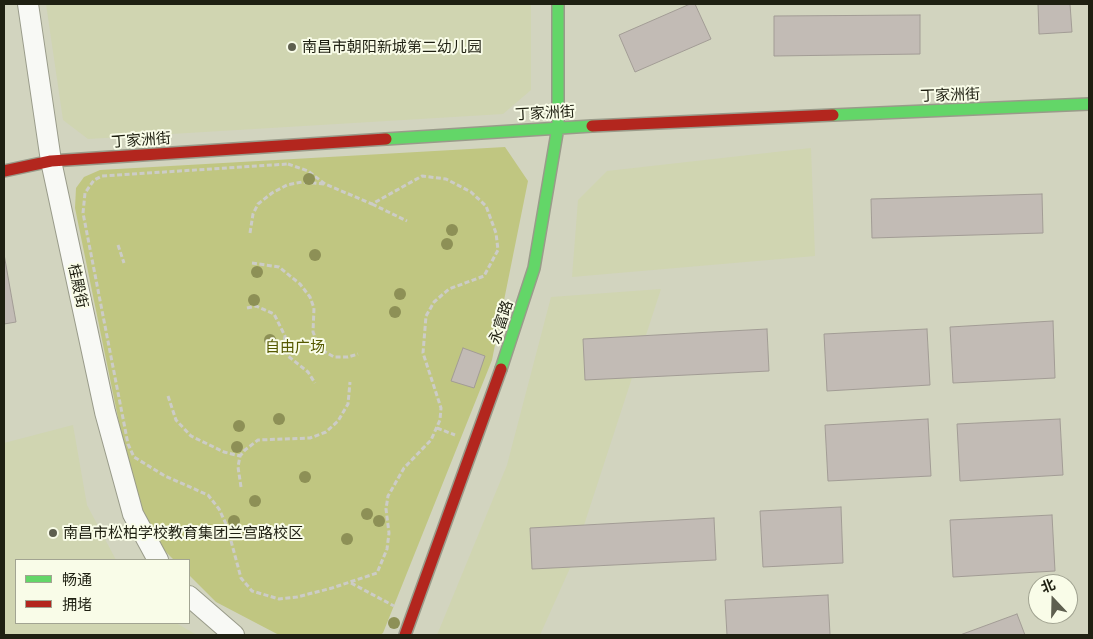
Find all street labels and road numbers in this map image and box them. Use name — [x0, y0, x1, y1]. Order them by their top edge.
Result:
street label: 丁家洲街 — [920, 85, 980, 105]
street label: 丁家洲街 — [515, 102, 575, 124]
street label: 丁家洲街 — [110, 129, 172, 151]
street label: 桂殿街 — [65, 262, 91, 310]
street label: 永富路 — [485, 298, 517, 346]

